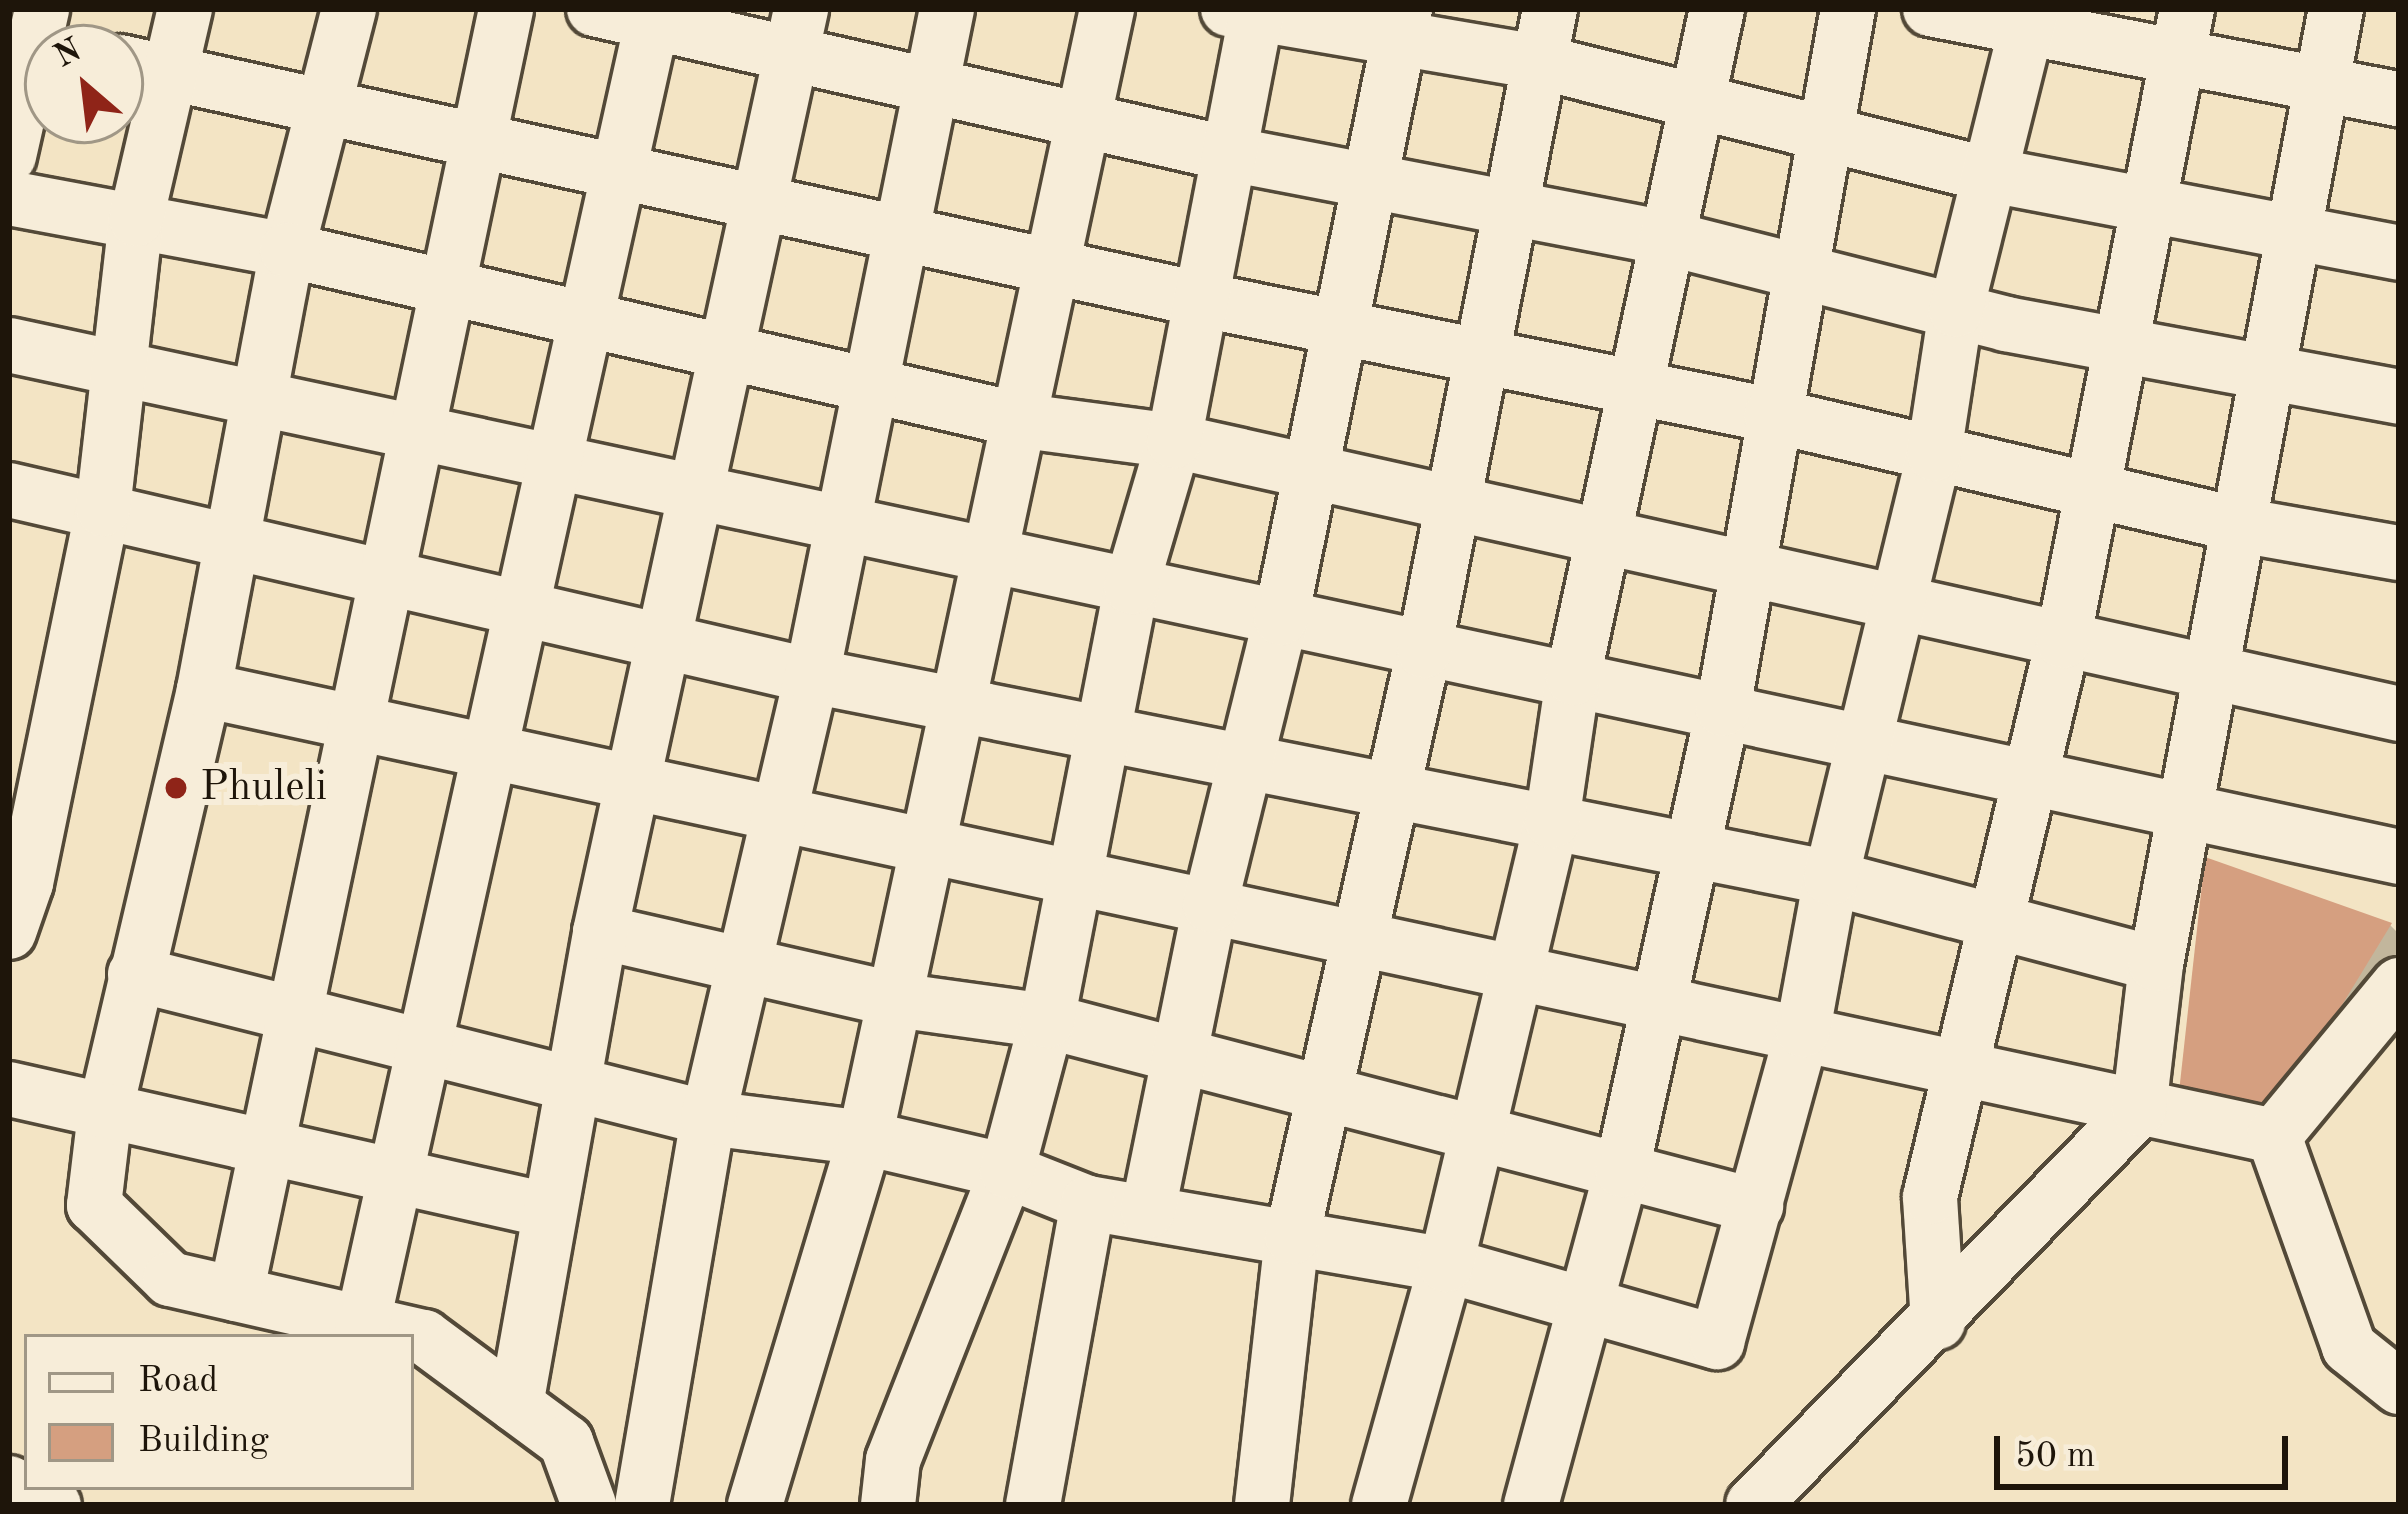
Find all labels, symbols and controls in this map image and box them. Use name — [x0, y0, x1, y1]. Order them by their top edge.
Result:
north arrow — [24, 24, 144, 144]
text: N — [49, 34, 87, 75]
place label: Phuleli — [200, 763, 327, 813]
marker: Phuleli — [163, 775, 189, 801]
legend — [24, 1334, 414, 1490]
text: Road — [138, 1364, 218, 1400]
scale bar — [2000, 1412, 2294, 1486]
text: Building — [138, 1424, 269, 1460]
text: 50 m — [2015, 1439, 2095, 1475]

